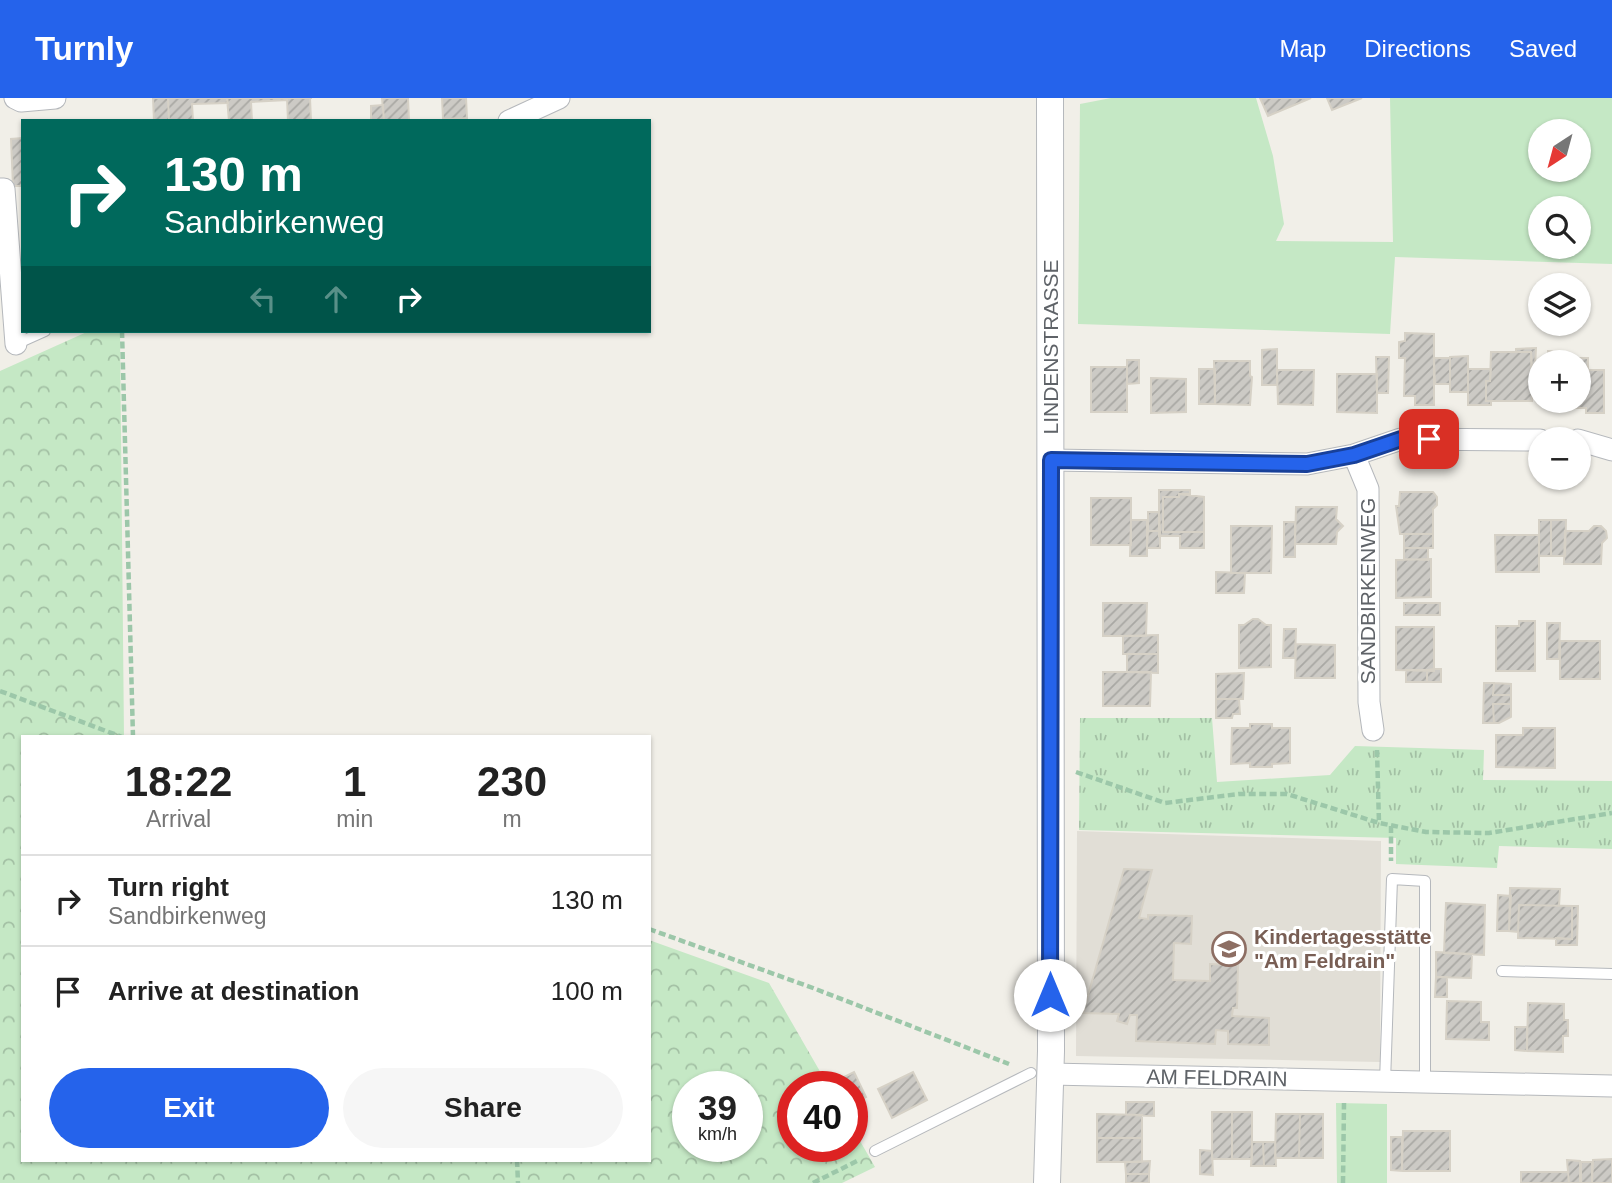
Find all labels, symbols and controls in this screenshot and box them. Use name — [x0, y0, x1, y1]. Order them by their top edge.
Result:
text: Turnly — [35, 30, 133, 67]
text: Map — [1280, 35, 1326, 62]
text: Directions — [1364, 35, 1471, 62]
text: Saved — [1509, 35, 1577, 62]
north arrow — [1528, 119, 1591, 182]
map controls — [1528, 119, 1591, 490]
icon: right — [49, 147, 140, 238]
text: 130 m — [164, 147, 303, 201]
button: search — [1528, 196, 1591, 259]
text: Sandbirkenweg — [164, 204, 385, 240]
street label: LINDENSTRASSE — [1039, 259, 1062, 435]
button: layers — [1528, 273, 1591, 336]
icon: left — [244, 280, 282, 318]
icon: ahead — [317, 280, 355, 318]
icon: right — [390, 280, 428, 318]
button: + — [1528, 350, 1591, 413]
pin — [1399, 409, 1459, 469]
icon: arrive — [1410, 420, 1448, 458]
button: − — [1528, 427, 1591, 490]
street label: SANDBIRKENWEG — [1356, 498, 1379, 684]
text: 18:22 — [125, 758, 232, 805]
text: 1 — [343, 758, 366, 805]
text: 230 — [477, 758, 547, 805]
text: Arrival — [146, 806, 211, 832]
text: min — [336, 806, 373, 832]
text: m — [503, 806, 522, 832]
text: Turn right — [108, 872, 229, 902]
icon: right — [49, 882, 87, 920]
text: 130 m — [551, 885, 623, 915]
text: Sandbirkenweg — [108, 903, 267, 929]
place label: Kindertagesstätte "Am Feldrain" — [1254, 925, 1431, 972]
school or university icon: Kindertagesstätte "Am Feldrain" — [1210, 930, 1248, 968]
position arrow — [1013, 958, 1087, 1032]
icon: arrive — [49, 973, 87, 1011]
text: Arrive at destination — [108, 976, 359, 1006]
text: 100 m — [551, 976, 623, 1006]
street label: AM FELDRAIN — [1146, 1065, 1288, 1090]
button: Exit — [49, 1068, 329, 1148]
button: Share — [343, 1068, 623, 1148]
speed limit sign: 40 — [777, 1071, 868, 1162]
text: 39 — [698, 1088, 737, 1127]
text: km/h — [698, 1124, 737, 1144]

